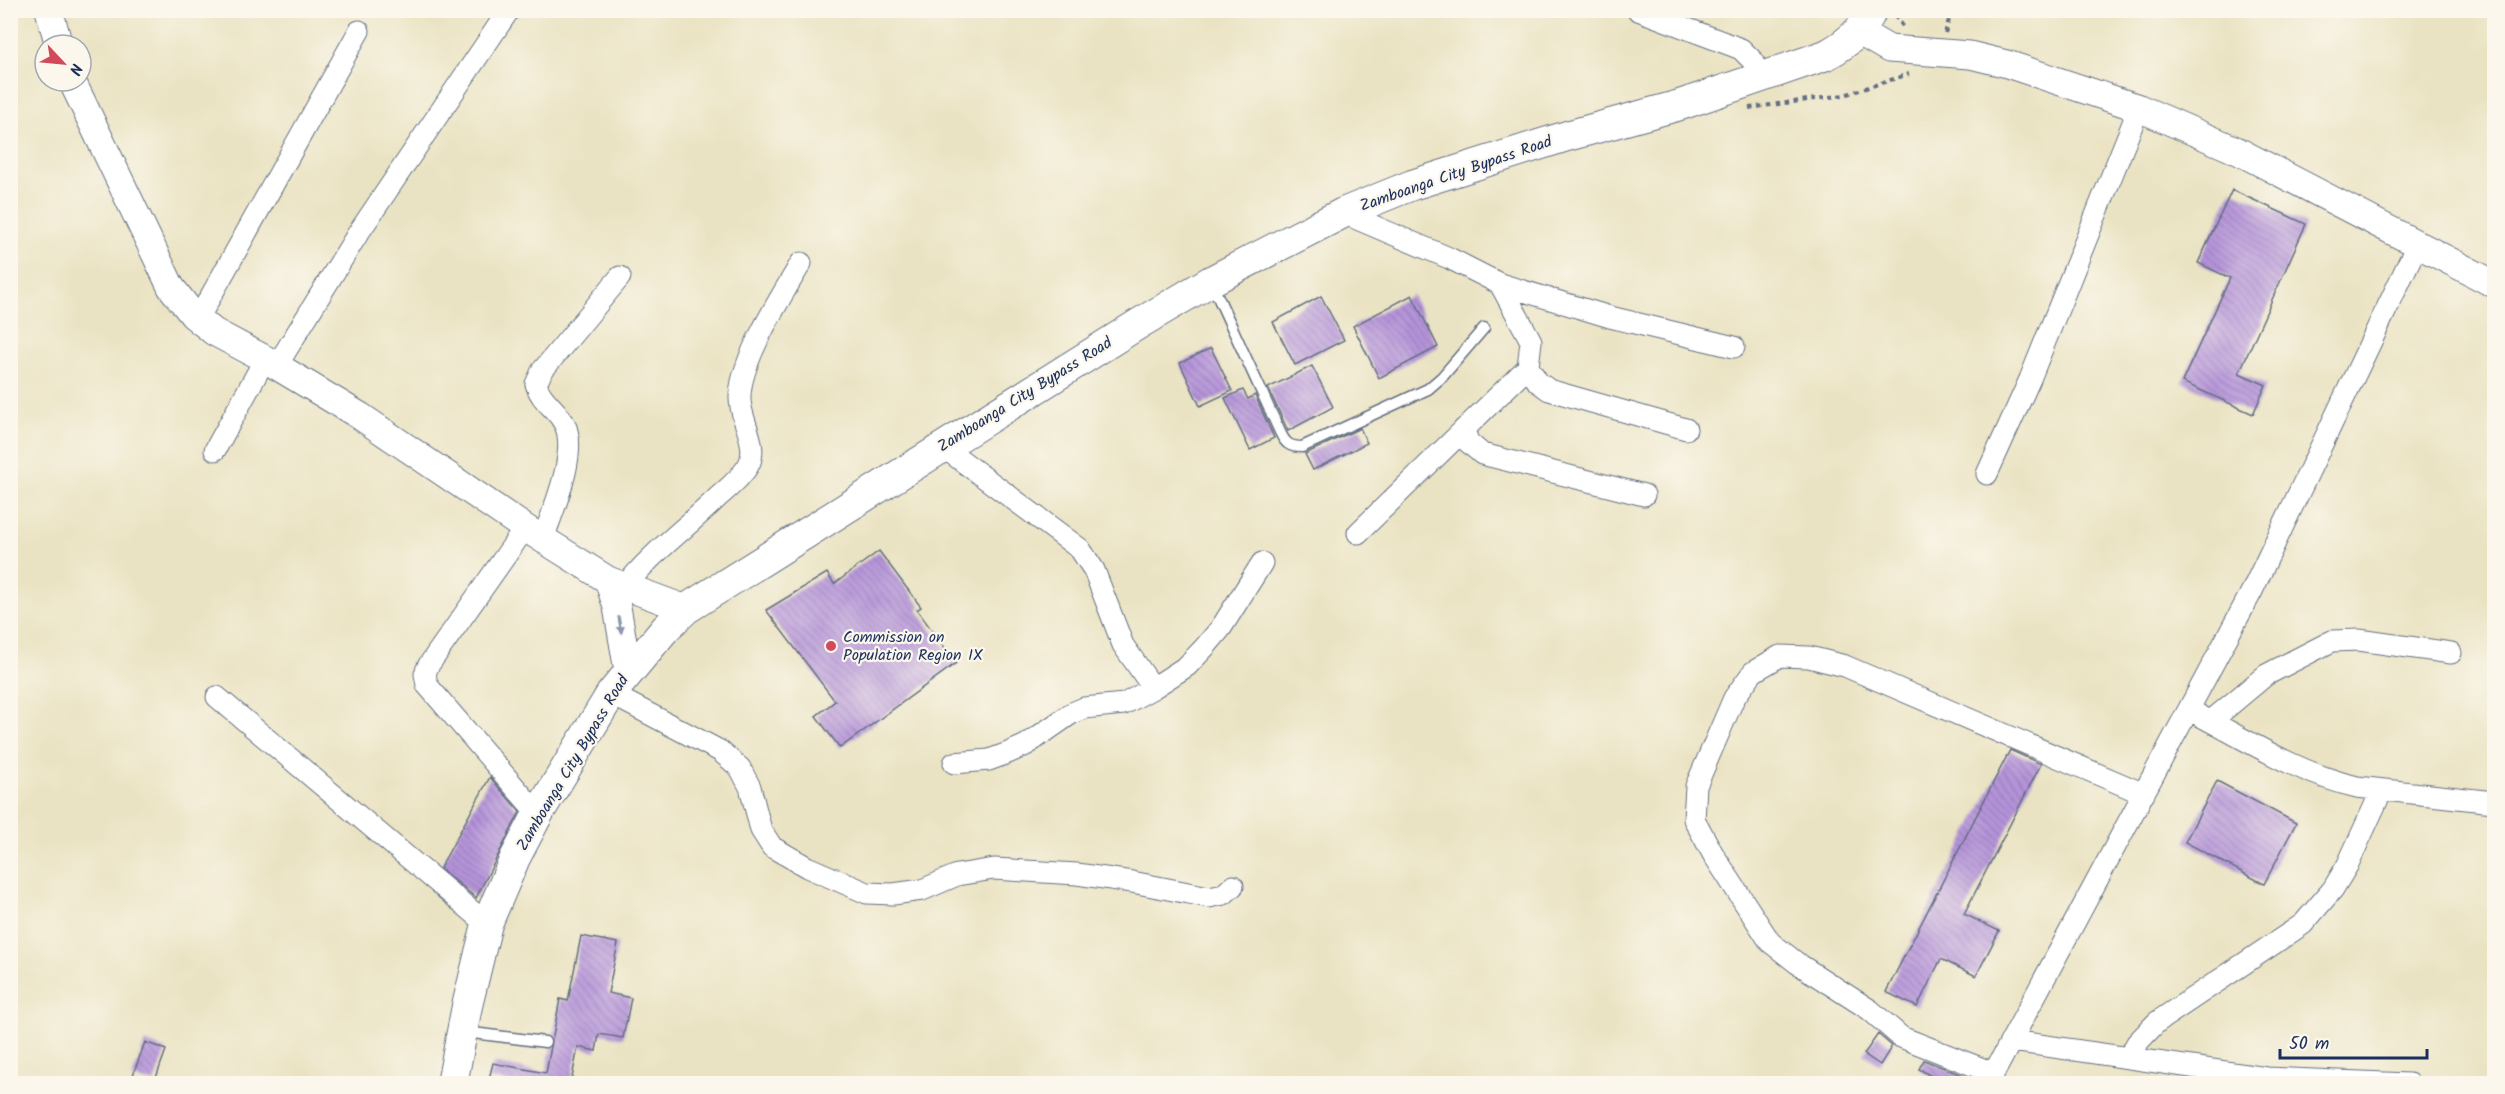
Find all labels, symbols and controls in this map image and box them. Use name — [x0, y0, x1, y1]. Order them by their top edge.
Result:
north arrow — [33, 33, 93, 93]
text: N — [62, 59, 89, 79]
street label: Zamboanga City Bypass Road — [1357, 129, 1556, 219]
street label: Zamboanga City Bypass Road — [933, 330, 1118, 459]
one-way arrow — [616, 616, 625, 635]
place label: Commission on Population Region IX — [843, 625, 984, 668]
marker: Commission on Population Region IX — [824, 639, 838, 653]
street label: Zamboanga City Bypass Road — [510, 669, 636, 856]
scale bar — [2280, 1022, 2427, 1060]
text: 50 m — [2289, 1030, 2329, 1059]

